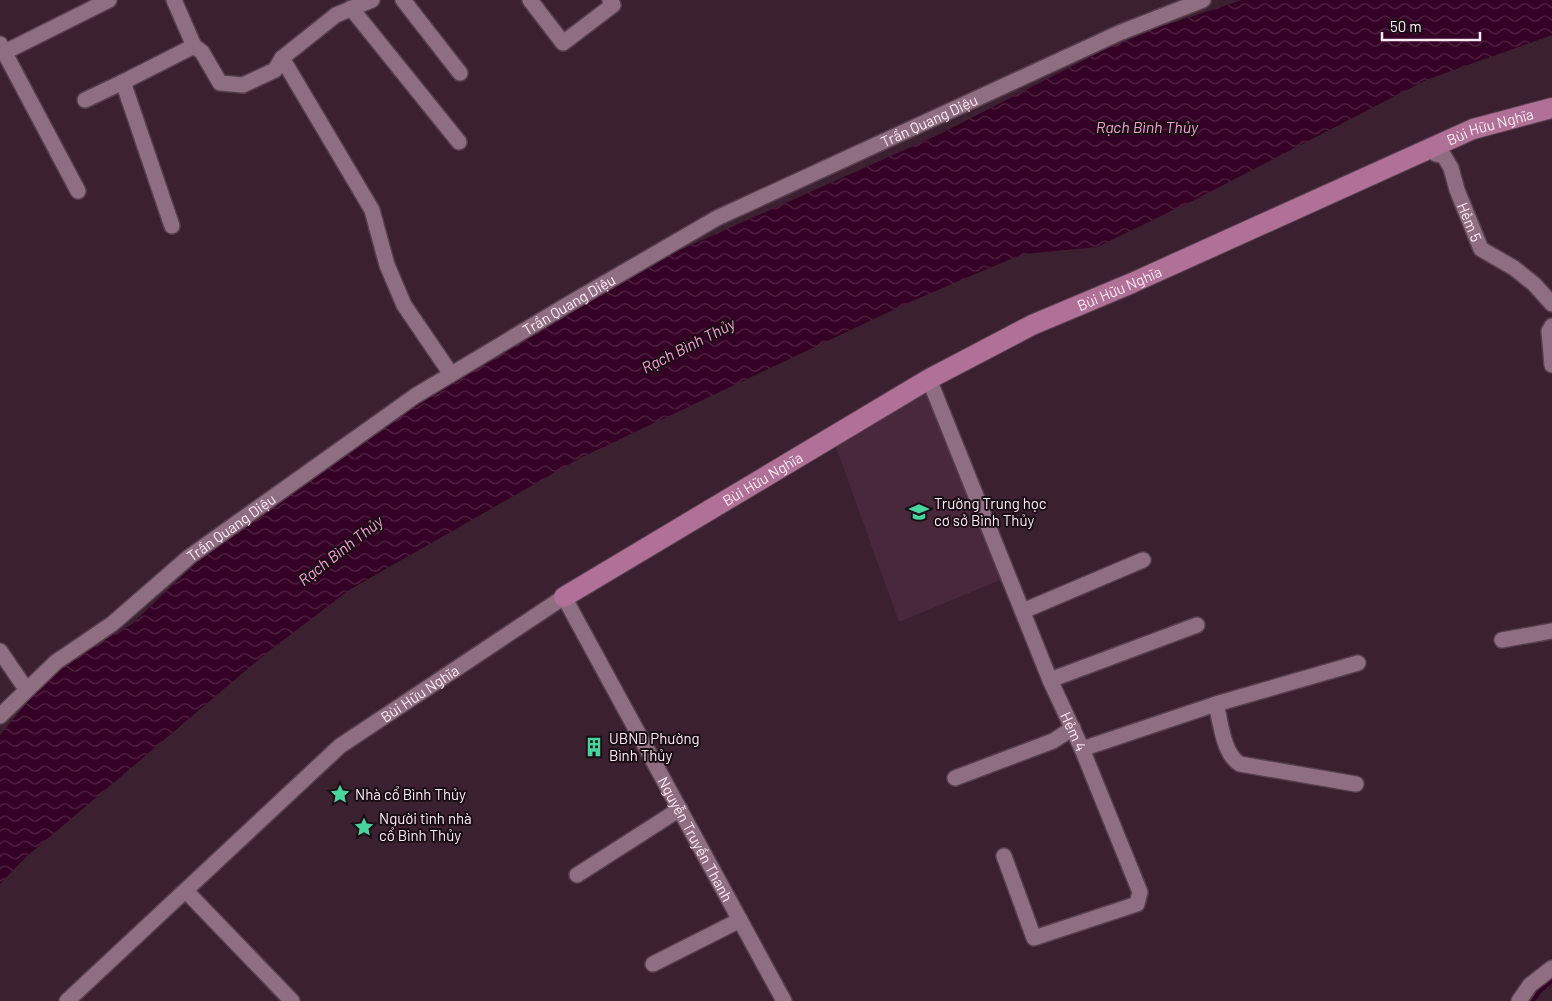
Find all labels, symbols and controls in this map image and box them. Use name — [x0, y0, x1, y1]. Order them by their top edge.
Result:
scale bar — [1382, 10, 1480, 42]
text: 50 m — [1390, 17, 1422, 35]
street label: Trần Quang Diệu — [878, 90, 980, 150]
street label: Bùi Hữu Nghĩa — [1444, 104, 1535, 149]
water label: Rạch Bình Thủy — [1096, 117, 1199, 136]
street label: Hẻm 5 — [1454, 200, 1486, 244]
street label: Bùi Hữu Nghĩa — [1074, 262, 1164, 314]
street label: Trần Quang Diệu — [519, 270, 618, 339]
water label: Rạch Bình Thủy — [638, 313, 739, 377]
street label: Bùi Hữu Nghĩa — [719, 448, 806, 509]
street label: Trần Quang Diệu — [183, 489, 279, 565]
place label: Trường Trung học cơ sở Bình Thủy — [934, 494, 1047, 529]
school or university icon: Trường Trung học cơ sở Bình Thủy — [908, 501, 930, 523]
water label: Rạch Bình Thủy — [294, 510, 387, 589]
street label: Bùi Hữu Nghĩa — [377, 661, 462, 726]
street label: Hẻm 4 — [1057, 709, 1091, 754]
place label: UBND Phường Bình Thủy — [609, 729, 700, 764]
building icon: UBND Phường Bình Thủy — [583, 736, 605, 758]
street label: Nguyễn Truyền Thanh — [654, 773, 737, 904]
place icon: Nhà cổ Bình Thủy — [329, 783, 351, 805]
place label: Nhà cổ Bình Thủy — [355, 785, 466, 803]
place label: Người tình nhà cổ Bình Thủy — [379, 809, 472, 844]
place icon: Người tình nhà cổ Bình Thủy — [353, 816, 375, 838]

